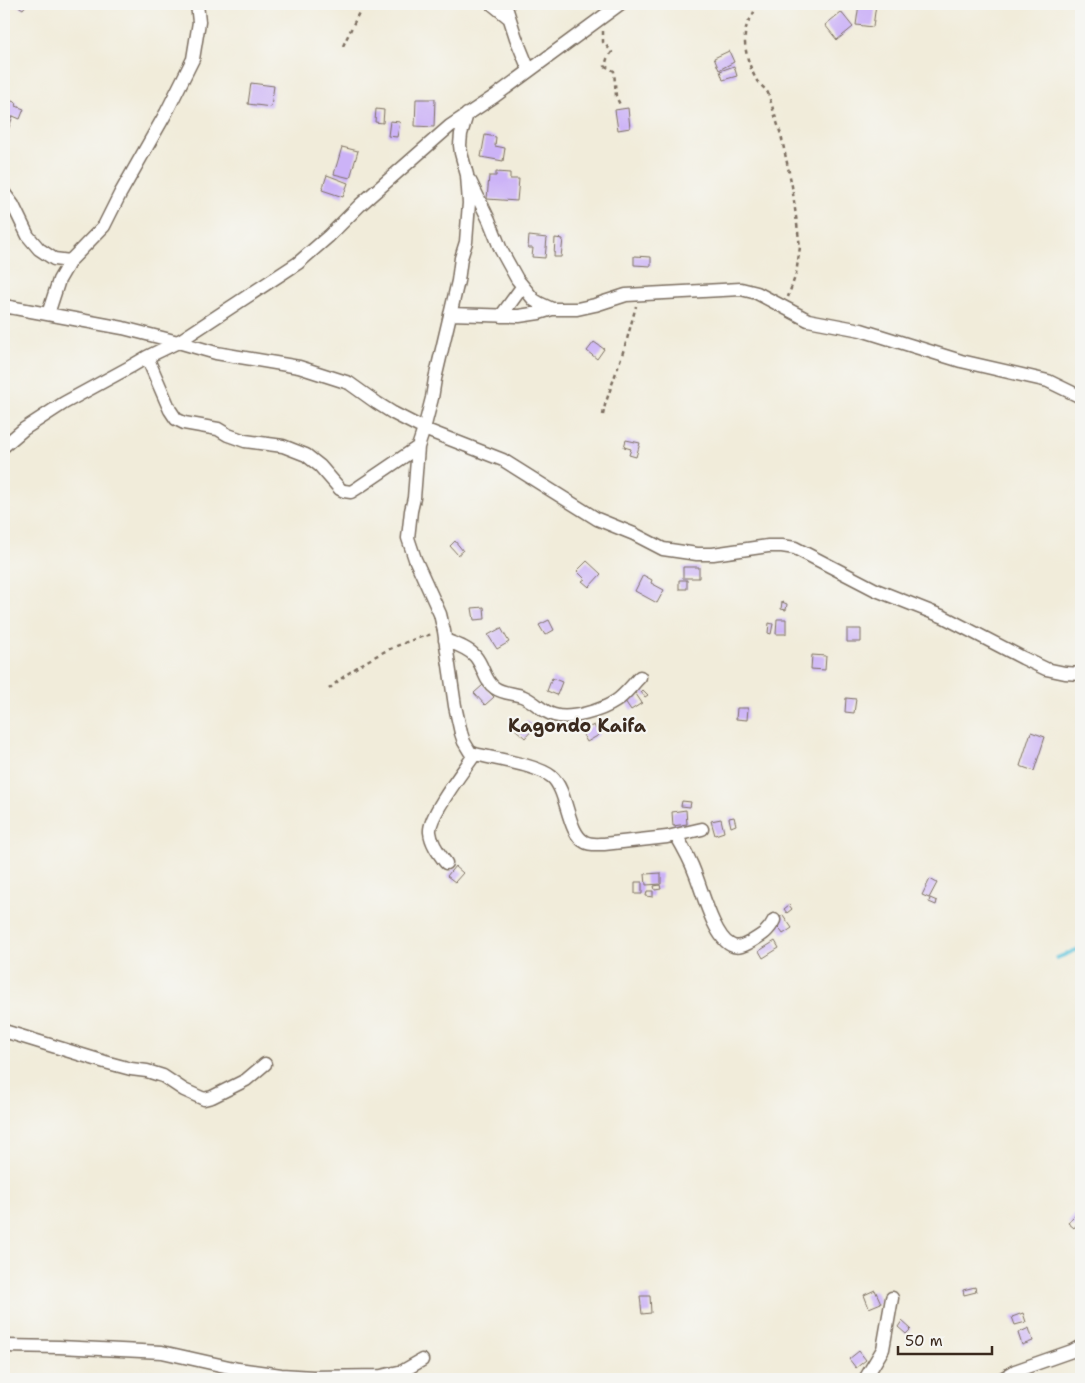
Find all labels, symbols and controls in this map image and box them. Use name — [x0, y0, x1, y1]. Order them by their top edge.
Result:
district label: Kagondo Kaifa — [508, 714, 647, 738]
scale bar — [898, 1323, 991, 1355]
text: 50 m — [905, 1331, 943, 1351]

